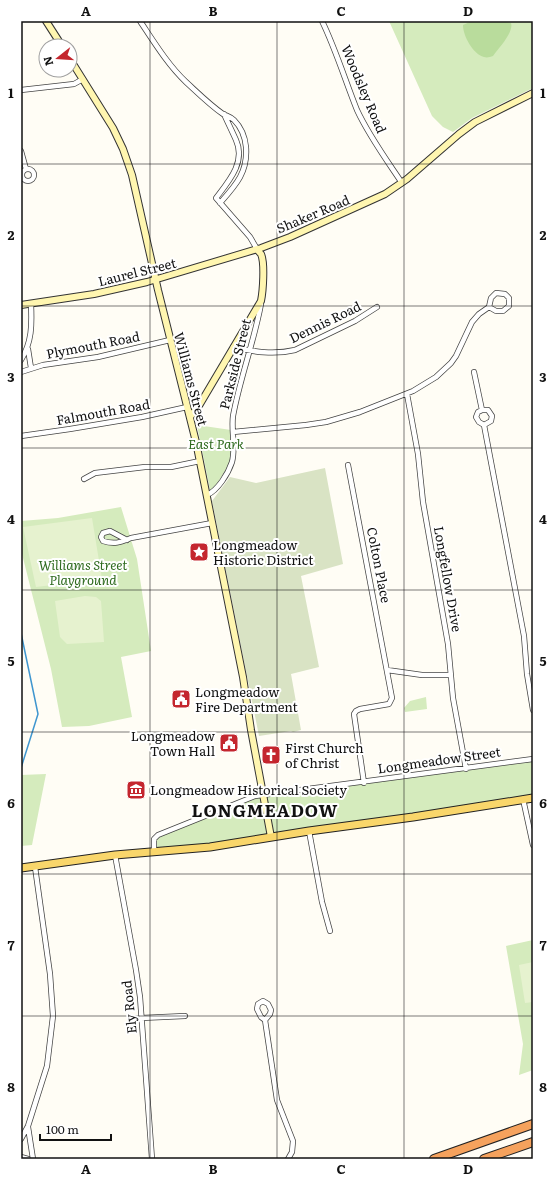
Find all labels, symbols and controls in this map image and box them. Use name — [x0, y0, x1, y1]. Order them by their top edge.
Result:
text: A — [81, 1, 91, 20]
text: B — [209, 1, 218, 20]
text: C — [336, 1, 346, 20]
text: D — [463, 1, 473, 20]
north arrow — [38, 38, 78, 78]
street label: Woodsley Road — [337, 42, 392, 136]
text: N — [38, 54, 56, 68]
text: 1 — [8, 83, 14, 102]
text: 1 — [540, 83, 546, 102]
street label: Shaker Road — [273, 190, 352, 238]
text: 2 — [8, 225, 15, 244]
text: 2 — [540, 225, 547, 244]
street label: Laurel Street — [96, 252, 179, 290]
street label: Dennis Road — [286, 296, 364, 347]
street label: Parkside Street — [214, 316, 255, 411]
street label: Plymouth Road — [44, 326, 141, 363]
street label: Williams Street — [170, 330, 213, 429]
text: 3 — [7, 367, 15, 386]
text: 3 — [539, 367, 547, 386]
street label: Falmouth Road — [55, 394, 151, 429]
park label: East Park — [188, 434, 245, 453]
text: 4 — [7, 509, 15, 528]
text: 4 — [539, 509, 547, 528]
street label: Colton Place — [363, 525, 396, 605]
street label: Longfellow Drive — [430, 525, 467, 634]
place label: Longmeadow Historic District — [213, 535, 314, 569]
place icon: Longmeadow Historic District — [188, 541, 210, 563]
park label: Williams Street Playground — [38, 555, 128, 589]
text: 5 — [7, 651, 15, 670]
text: 5 — [539, 651, 547, 670]
place label: Longmeadow Fire Department — [195, 682, 299, 716]
public building icon: Longmeadow Fire Department — [170, 688, 192, 710]
place label: Longmeadow Town Hall — [131, 726, 216, 760]
public building icon: Longmeadow Town Hall — [218, 732, 240, 754]
place label: First Church of Christ — [285, 738, 364, 772]
street label: Longmeadow Street — [376, 741, 502, 778]
church icon: First Church of Christ — [260, 744, 282, 766]
museum icon: Longmeadow Historical Society — [125, 779, 147, 801]
place label: Longmeadow Historical Society — [150, 780, 347, 799]
text: 6 — [7, 793, 15, 812]
text: 6 — [539, 793, 547, 812]
district label: LONGMEADOW — [191, 797, 339, 822]
text: 7 — [7, 935, 15, 954]
text: 7 — [539, 935, 547, 954]
street label: Ely Road — [116, 979, 141, 1035]
text: 8 — [7, 1077, 15, 1096]
text: 8 — [539, 1077, 547, 1096]
scale bar — [40, 1116, 111, 1142]
text: 100 m — [46, 1120, 79, 1138]
text: A — [81, 1159, 91, 1178]
text: B — [209, 1159, 218, 1178]
text: C — [336, 1159, 346, 1178]
text: D — [463, 1159, 473, 1178]

